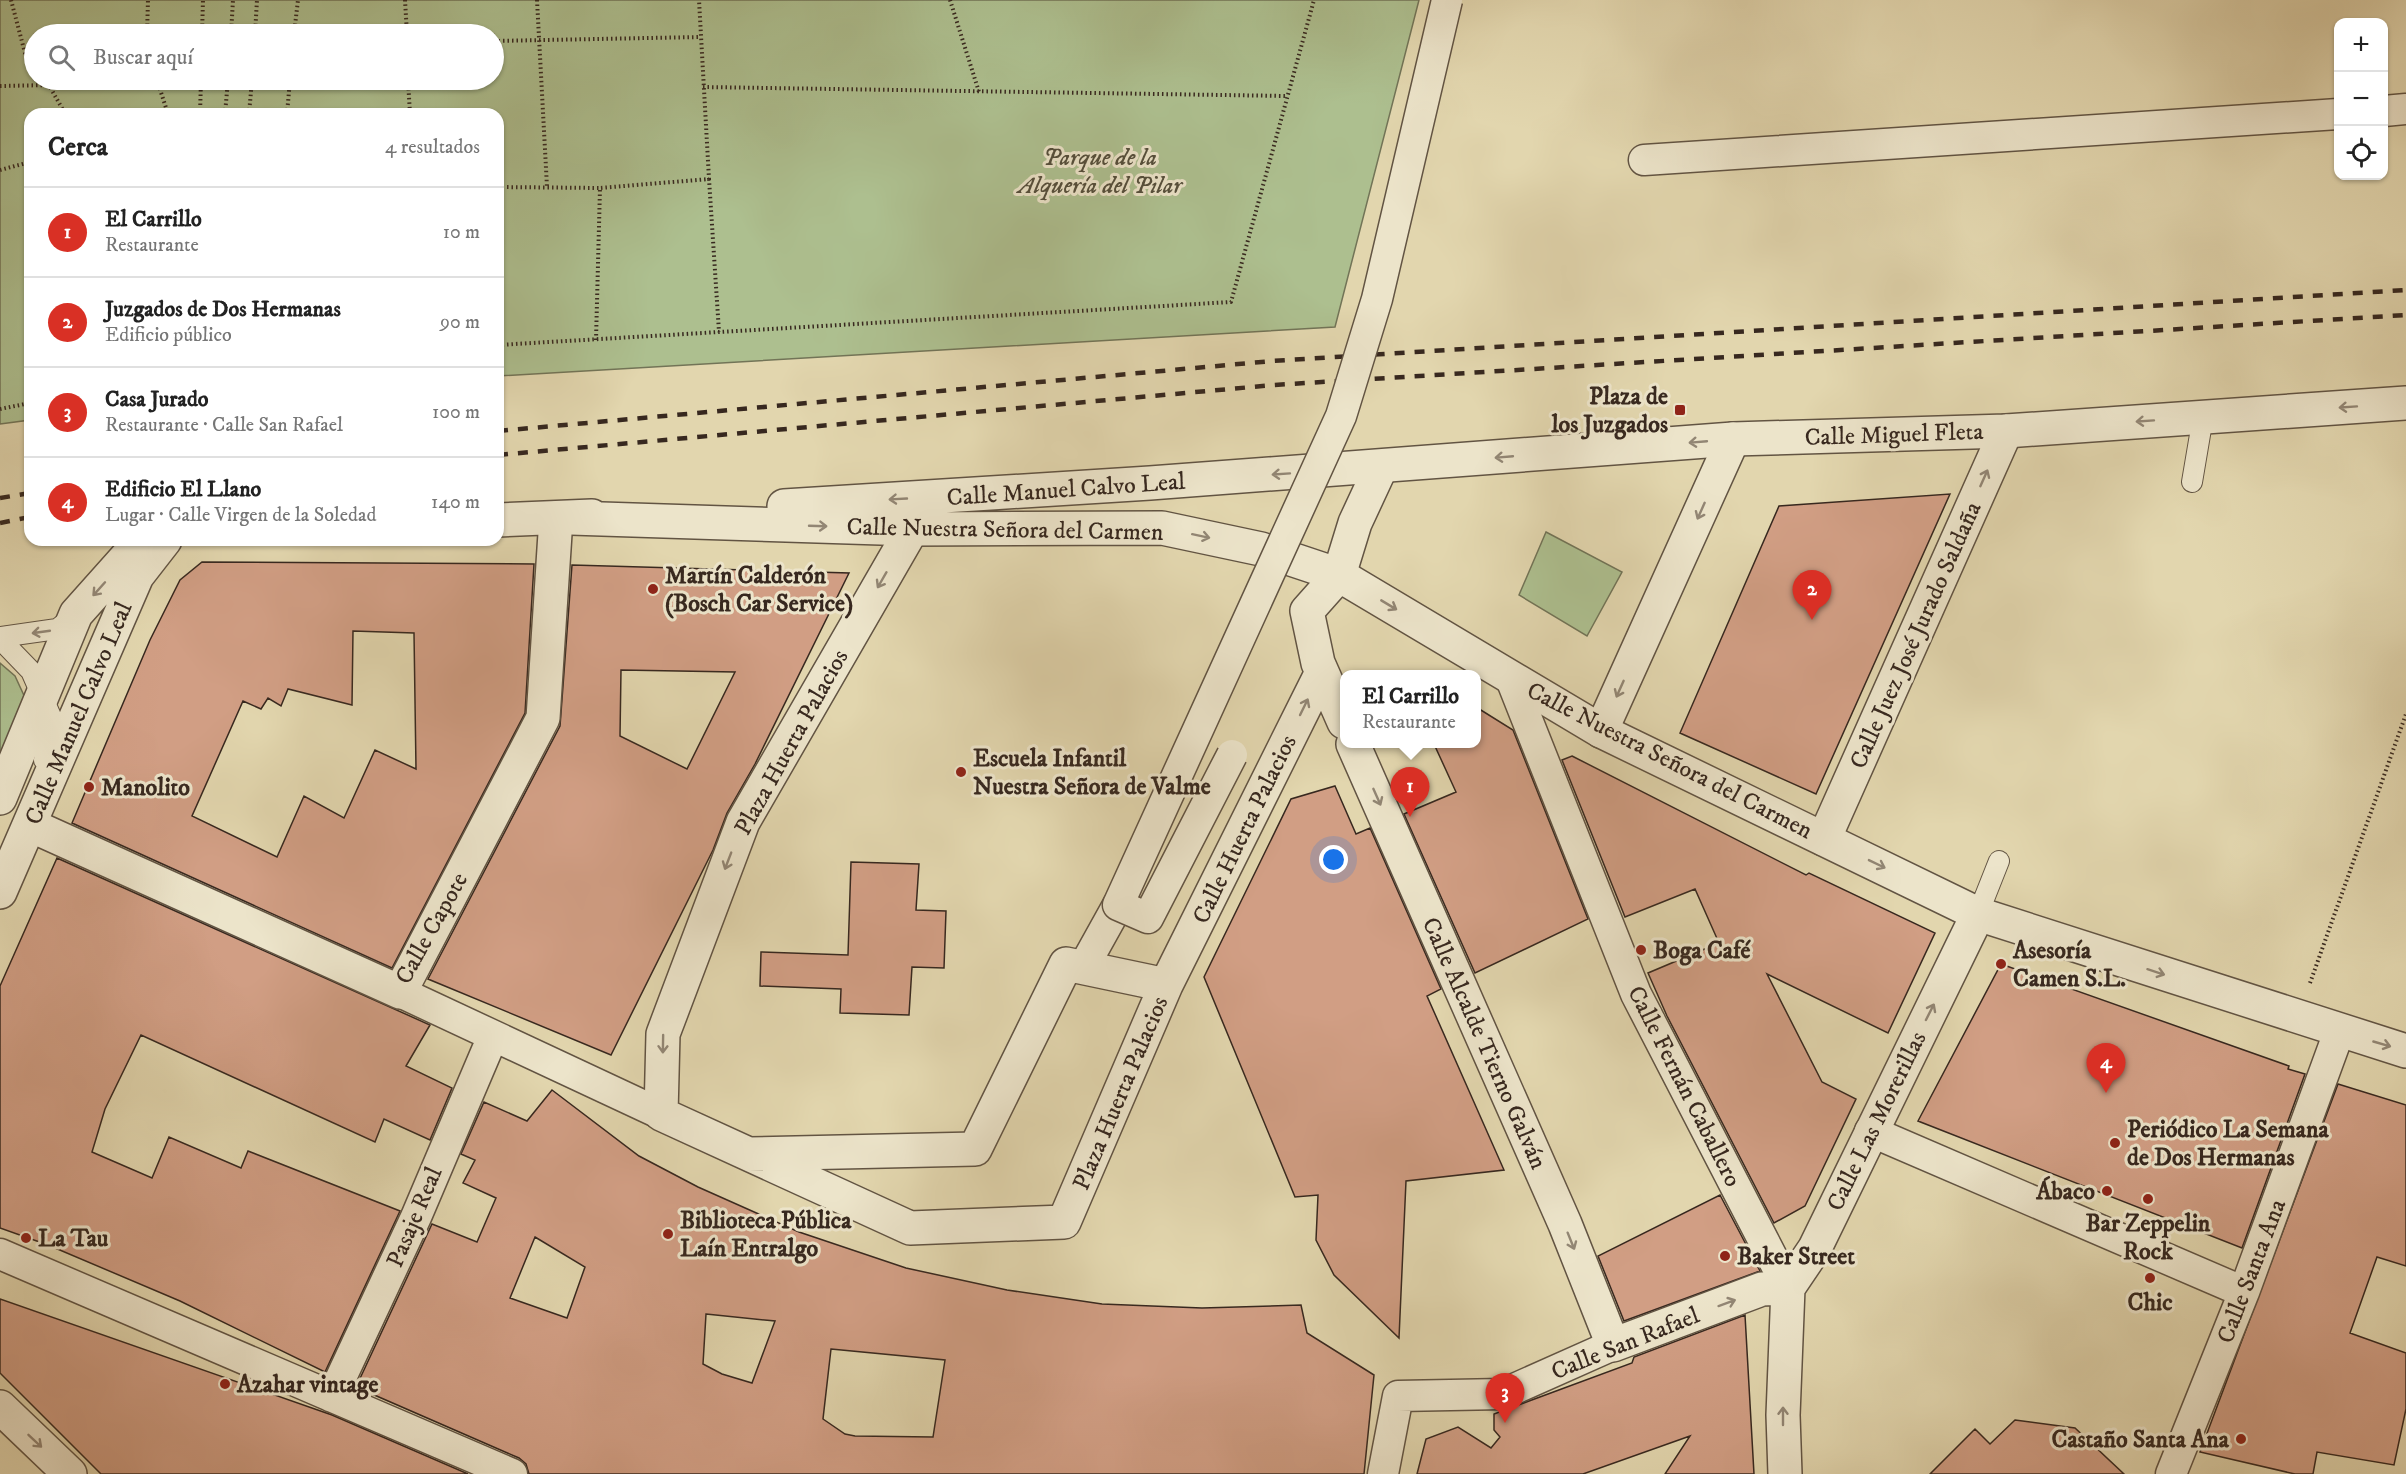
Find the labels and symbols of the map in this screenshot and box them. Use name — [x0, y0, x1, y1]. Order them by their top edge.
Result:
park label: Parque de la Alquería del Pilar — [1015, 143, 1184, 201]
place label: Plaza de los Juzgados — [1550, 382, 1668, 440]
one-way arrow — [2338, 402, 2358, 413]
marker: Plaza de los Juzgados — [1673, 403, 1687, 417]
one-way arrow — [2135, 416, 2155, 427]
street label: Calle Miguel Fleta — [1804, 417, 1985, 453]
one-way arrow — [1689, 436, 1709, 447]
one-way arrow — [1494, 452, 1514, 463]
street label: Calle Manuel Calvo Leal — [946, 467, 1187, 513]
one-way arrow — [1272, 469, 1292, 480]
one-way arrow — [1979, 470, 1991, 488]
one-way arrow — [889, 494, 909, 505]
street label: Calle Juez José Jurado Saldaña — [1843, 497, 1989, 774]
one-way arrow — [1694, 502, 1706, 520]
street label: Calle Nuestra Señora del Carmen — [846, 512, 1164, 548]
one-way arrow — [808, 520, 828, 532]
one-way arrow — [1191, 531, 1210, 542]
place label: Martín Calderón (Bosch Car Service) — [665, 561, 853, 619]
pin: 2 — [1792, 570, 1832, 620]
one-way arrow — [876, 571, 888, 588]
one-way arrow — [92, 581, 106, 596]
marker: Martín Calderón (Bosch Car Service) — [646, 582, 660, 596]
street label: Calle Manuel Calvo Leal — [18, 597, 140, 829]
one-way arrow — [1380, 599, 1397, 611]
one-way arrow — [31, 626, 51, 637]
street label: Plaza Huerta Palacios — [728, 644, 855, 841]
street label: Calle Nuestra Señora del Carmen — [1522, 676, 1818, 846]
one-way arrow — [1613, 679, 1625, 697]
one-way arrow — [1299, 699, 1311, 717]
street label: Calle Huerta Palacios — [1186, 730, 1304, 929]
place label: Escuela Infantil Nuestra Señora de Valme — [973, 744, 1211, 802]
marker: Escuela Infantil Nuestra Señora de Valme — [954, 765, 968, 779]
pin: 1 — [1390, 768, 1430, 817]
place label: Manolito — [101, 773, 190, 803]
marker: Manolito — [82, 780, 96, 794]
one-way arrow — [1372, 787, 1383, 806]
your location — [1319, 845, 1348, 874]
one-way arrow — [722, 851, 733, 870]
one-way arrow — [1867, 859, 1885, 871]
street label: Calle Capote — [389, 867, 475, 990]
street label: Calle Alcalde Tierno Galván — [1415, 913, 1553, 1174]
place label: Boga Café — [1653, 936, 1752, 966]
place label: Asesoría Camen S.L. — [2012, 936, 2126, 994]
marker: Boga Café — [1634, 943, 1648, 957]
marker: Asesoría Camen S.L. — [1994, 957, 2008, 971]
one-way arrow — [2146, 967, 2165, 978]
street label: Calle Fernán Caballero — [1620, 981, 1748, 1192]
street label: Plaza Huerta Palacios — [1066, 992, 1175, 1195]
one-way arrow — [1925, 1004, 1936, 1022]
street label: Calle Las Morerillas — [1820, 1027, 1933, 1216]
one-way arrow — [657, 1033, 668, 1053]
one-way arrow — [2372, 1039, 2391, 1050]
pin: 4 — [2086, 1044, 2126, 1093]
place label: Periódico La Semana de Dos Hermanas — [2127, 1115, 2330, 1173]
marker: Periódico La Semana de Dos Hermanas — [2108, 1136, 2122, 1150]
street label: Pasaje Real — [380, 1162, 450, 1272]
place label: Ábaco — [2035, 1176, 2095, 1207]
marker: Ábaco — [2100, 1184, 2114, 1198]
marker: Bar Zeppelin Rock — [2141, 1192, 2155, 1206]
street label: Calle Santa Ana — [2211, 1194, 2293, 1348]
place label: Biblioteca Pública Laín Entralgo — [680, 1206, 852, 1264]
place label: Bar Zeppelin Rock — [2086, 1209, 2211, 1267]
place label: La Tau — [38, 1224, 109, 1254]
marker: Biblioteca Pública Laín Entralgo — [661, 1227, 675, 1241]
marker: La Tau — [19, 1231, 33, 1245]
one-way arrow — [1566, 1231, 1577, 1250]
place label: Baker Street — [1737, 1242, 1855, 1272]
marker: Baker Street — [1718, 1249, 1732, 1263]
marker: Chic — [2143, 1271, 2157, 1285]
place label: Chic — [2127, 1288, 2173, 1318]
one-way arrow — [1717, 1296, 1736, 1307]
street label: Calle San Rafael — [1547, 1300, 1705, 1387]
place label: Azahar vintage — [236, 1370, 378, 1400]
pin: 3 — [1486, 1374, 1524, 1423]
marker: Azahar vintage — [218, 1377, 232, 1391]
one-way arrow — [1777, 1406, 1789, 1426]
place label: Castaño Santa Ana — [2051, 1425, 2230, 1455]
marker: Castaño Santa Ana — [2234, 1432, 2248, 1446]
one-way arrow — [28, 1433, 43, 1448]

